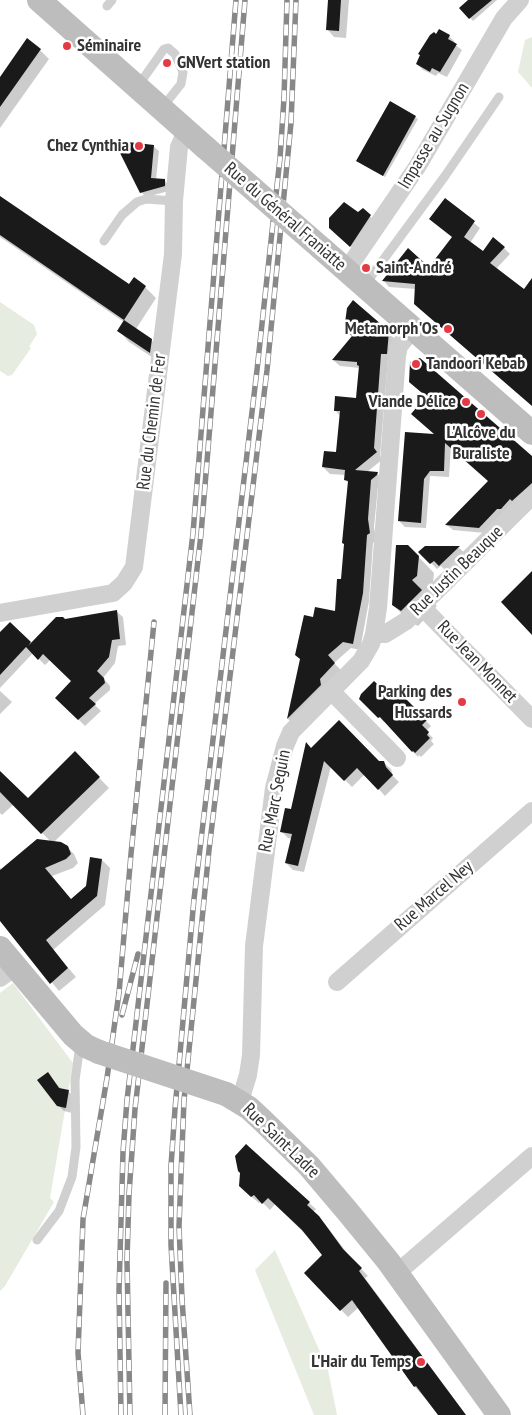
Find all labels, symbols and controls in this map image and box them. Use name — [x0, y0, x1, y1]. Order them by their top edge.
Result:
place label: Séminaire — [77, 35, 141, 57]
marker: Séminaire — [61, 40, 73, 52]
place label: GNVert station — [177, 52, 270, 74]
marker: GNVert station — [161, 57, 173, 69]
street label: Impasse au Sugnon — [394, 79, 474, 193]
place label: Chez Cynthia — [47, 135, 129, 157]
marker: Chez Cynthia — [133, 140, 145, 152]
street label: Rue du Général Franiatte — [220, 158, 350, 276]
place label: Saint-André — [376, 257, 452, 279]
marker: Saint-André — [360, 262, 372, 274]
place label: Metamorph'Os — [345, 318, 438, 340]
marker: Metamorph'Os — [442, 323, 454, 335]
street label: Rue du Chemin de Fer — [133, 353, 171, 491]
place label: Tandoori Kebab — [426, 353, 525, 375]
marker: Tandoori Kebab — [410, 358, 422, 370]
place label: Viande Délice — [368, 391, 456, 413]
marker: Viande Délice — [460, 396, 472, 408]
marker: L'Alcôve du Buraliste — [475, 408, 487, 420]
place label: L'Alcôve du Buraliste — [446, 422, 516, 464]
street label: Rue Justin Beauque — [406, 521, 508, 621]
street label: Rue Jean Monnet — [432, 616, 522, 708]
place label: Parking des Hussards — [378, 681, 452, 724]
marker: Parking des Hussards — [456, 696, 468, 708]
street label: Rue Marc Seguin — [254, 748, 296, 854]
street label: Rue Marcel Ney — [391, 856, 477, 936]
street label: Rue Saint-Ladre — [238, 1099, 324, 1183]
place label: L'Hair du Temps — [311, 1351, 411, 1373]
marker: L'Hair du Temps — [415, 1356, 427, 1368]

